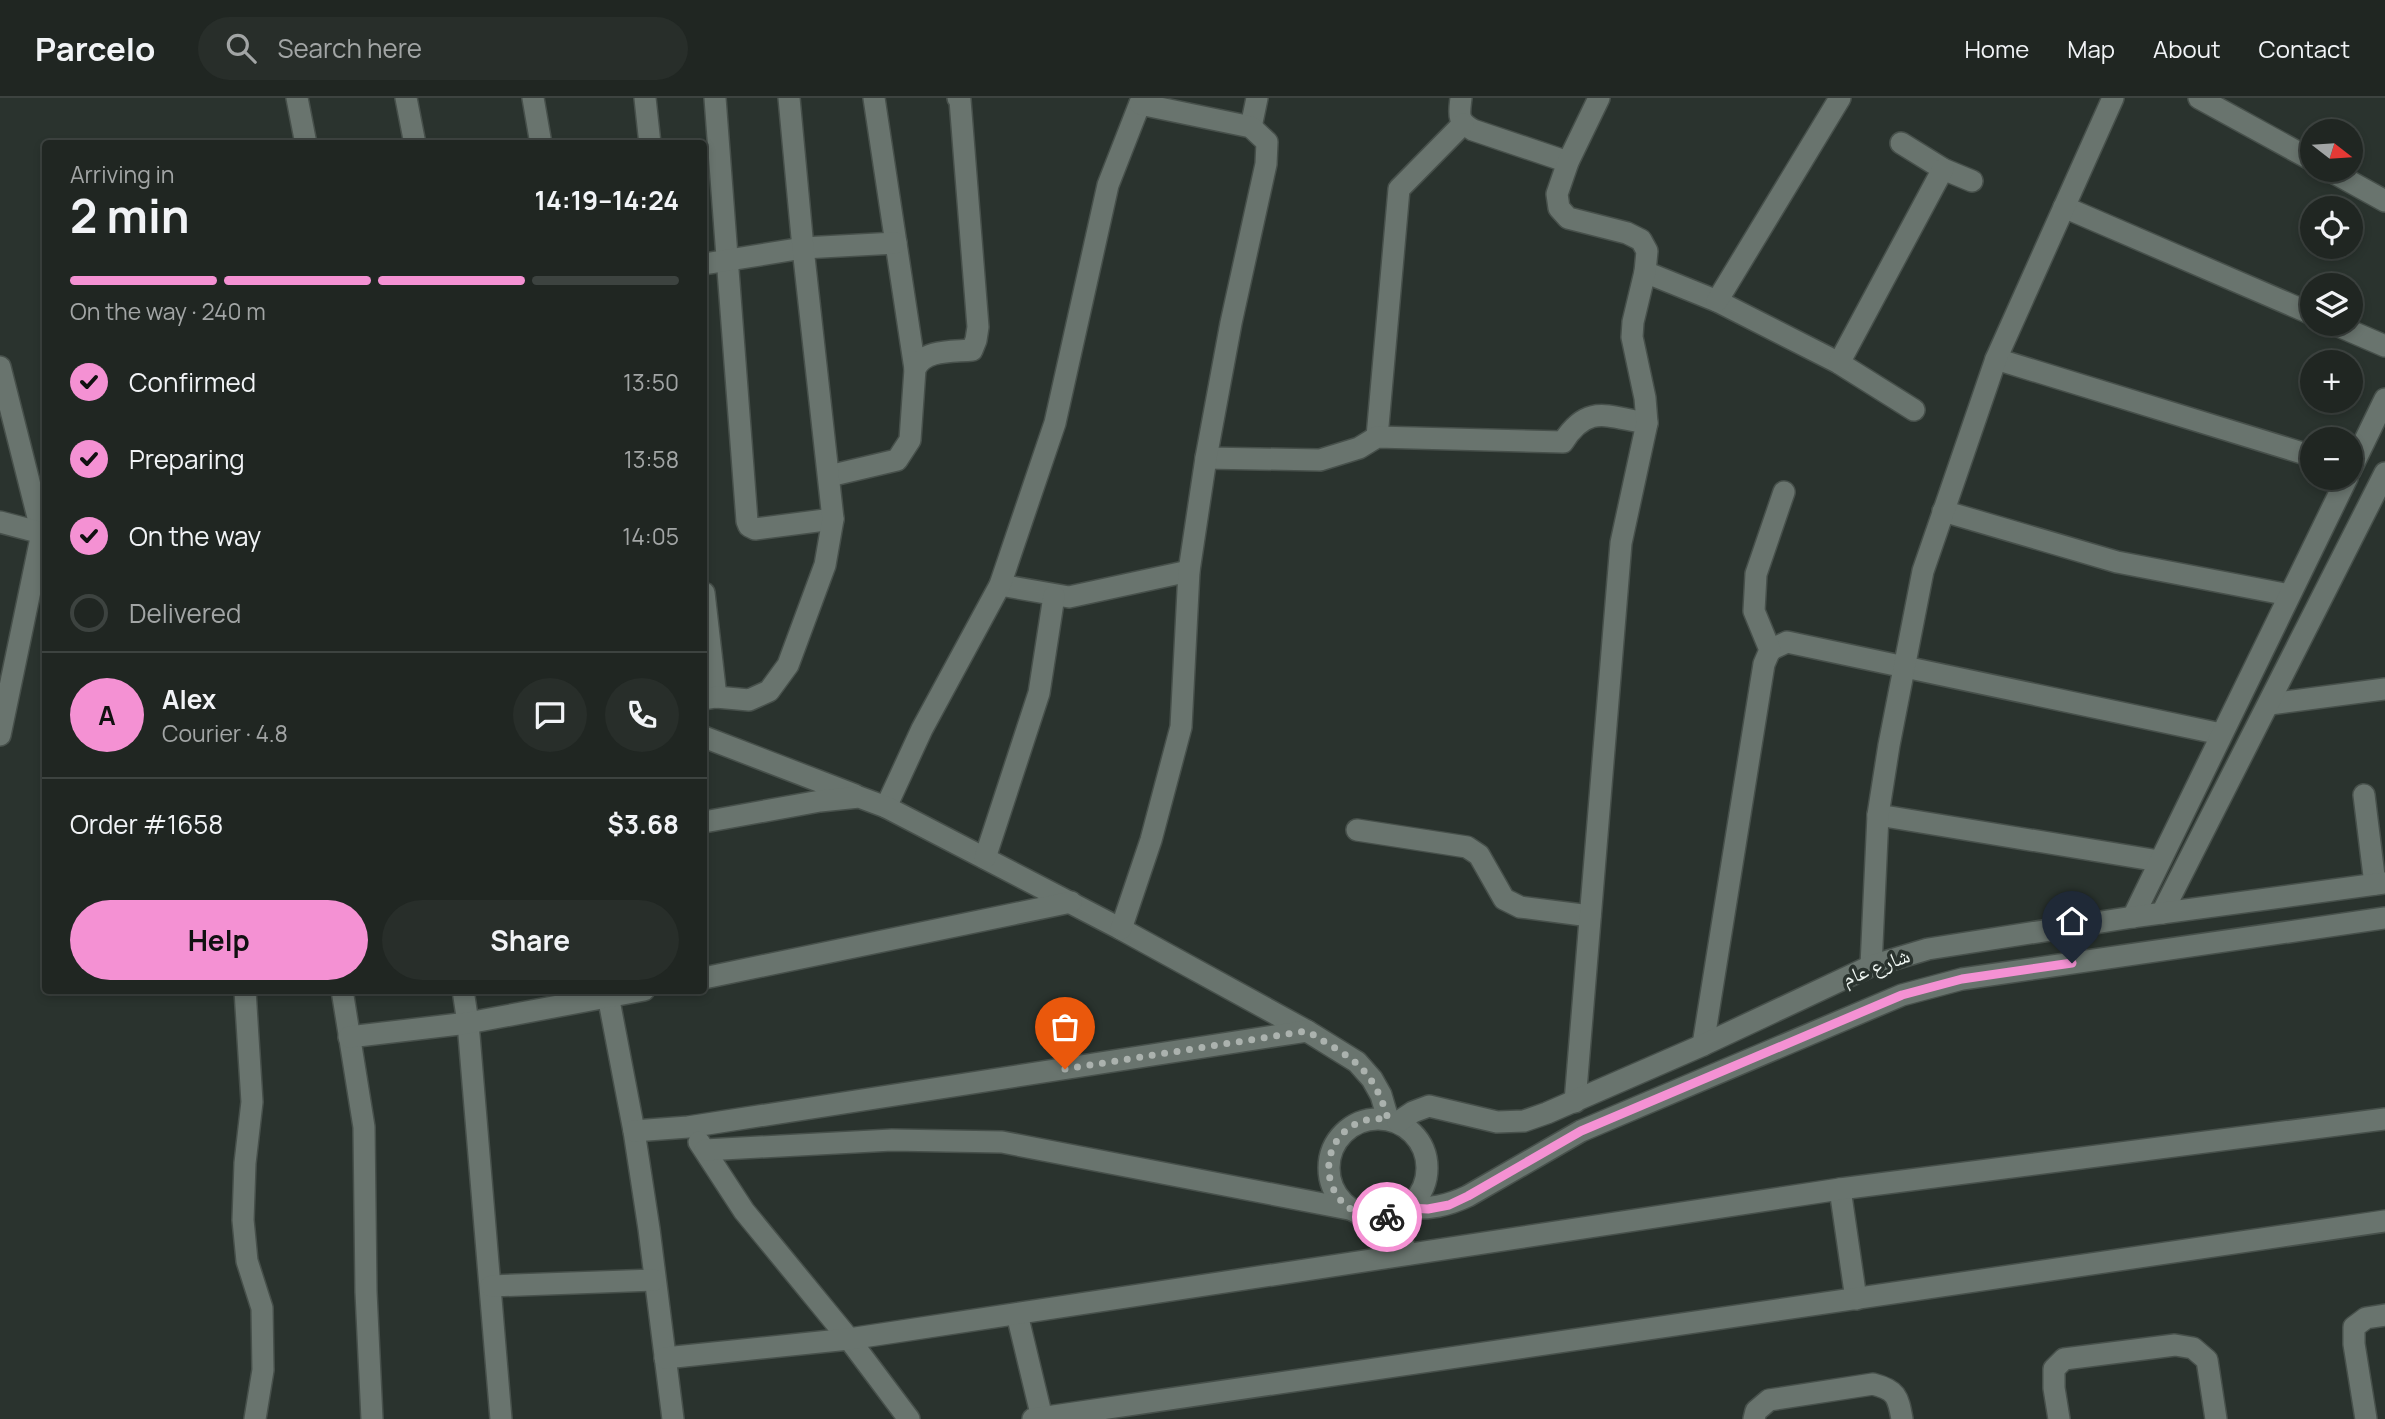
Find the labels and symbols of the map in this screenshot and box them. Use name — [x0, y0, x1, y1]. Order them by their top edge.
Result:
north arrow — [2300, 119, 2362, 182]
pin — [2042, 891, 2102, 963]
street label: شارع عام — [1838, 940, 1914, 993]
pin — [1035, 997, 1095, 1069]
courier — [1352, 1182, 1422, 1252]

